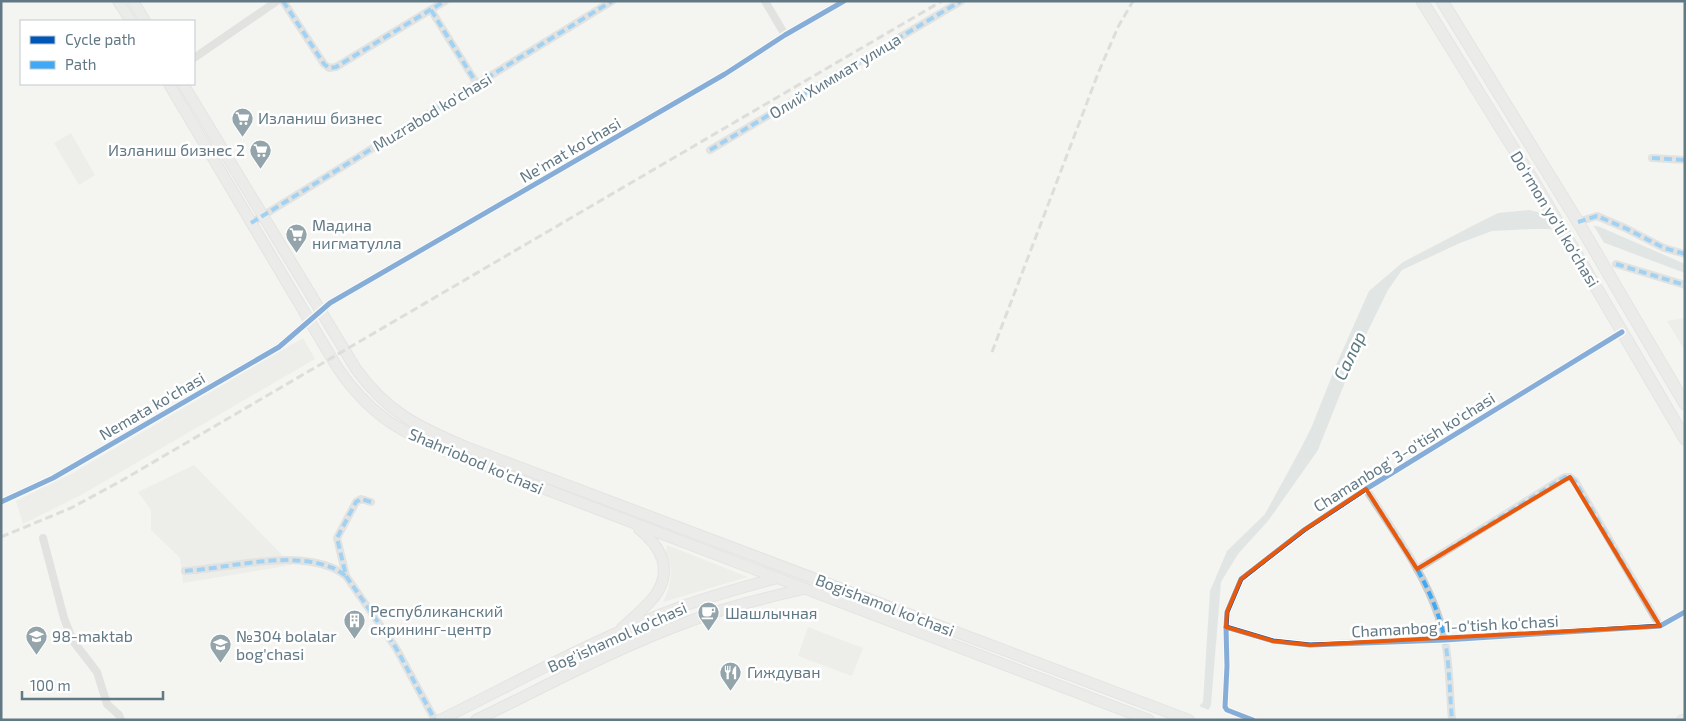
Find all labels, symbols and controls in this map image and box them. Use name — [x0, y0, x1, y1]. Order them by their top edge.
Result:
legend — [20, 20, 195, 85]
street label: Олий Химмат улица — [766, 29, 904, 123]
text: Cycle path — [65, 30, 136, 48]
text: Path — [65, 55, 96, 73]
street label: Muzrabod ko'chasi — [369, 69, 495, 155]
supermarket icon: Изланиш бизнес — [230, 106, 254, 137]
place label: Изланиш бизнес — [258, 108, 382, 127]
street label: Ne'mat ko'chasi — [516, 113, 624, 186]
supermarket icon: Изланиш бизнес 2 — [249, 138, 273, 169]
place label: Изланиш бизнес 2 — [108, 140, 245, 159]
street label: Do‘rmon yo‘li ko‘chasi — [1507, 147, 1604, 290]
place label: Мадина нигматулла — [312, 215, 402, 253]
supermarket icon: Мадина нигматулла — [284, 222, 308, 253]
water label: Салар — [1328, 328, 1370, 384]
street label: Nemata ko'chasi — [96, 368, 208, 444]
street label: Chamanbog' 3-o'tish ko'chasi — [1310, 388, 1498, 515]
street label: Shahriobod ko'chasi — [406, 424, 546, 498]
street label: Bogishamol ko'chasi — [813, 569, 957, 640]
street label: Bog'ishamol ko'chasi — [544, 597, 689, 676]
place label: Республиканский скрининг-центр — [370, 601, 503, 638]
cafe icon: Шашлычная — [697, 601, 721, 632]
place label: Шашлычная — [725, 603, 817, 622]
building icon: Республиканский скрининг-центр — [342, 608, 366, 639]
street label: Chamanbog' 1-o'tish ko'chasi — [1351, 611, 1559, 640]
school or university icon: 98-maktab — [24, 624, 48, 655]
place label: 98-maktab — [52, 626, 133, 645]
place label: №304 bolalar bog'chasi — [236, 626, 337, 663]
school or university icon: №304 bolalar bog'chasi — [208, 633, 232, 664]
restaurant icon: Гиждуван — [719, 660, 743, 691]
place label: Гиждуван — [747, 662, 820, 682]
scale bar — [22, 668, 164, 700]
text: 100 m — [30, 676, 71, 694]

